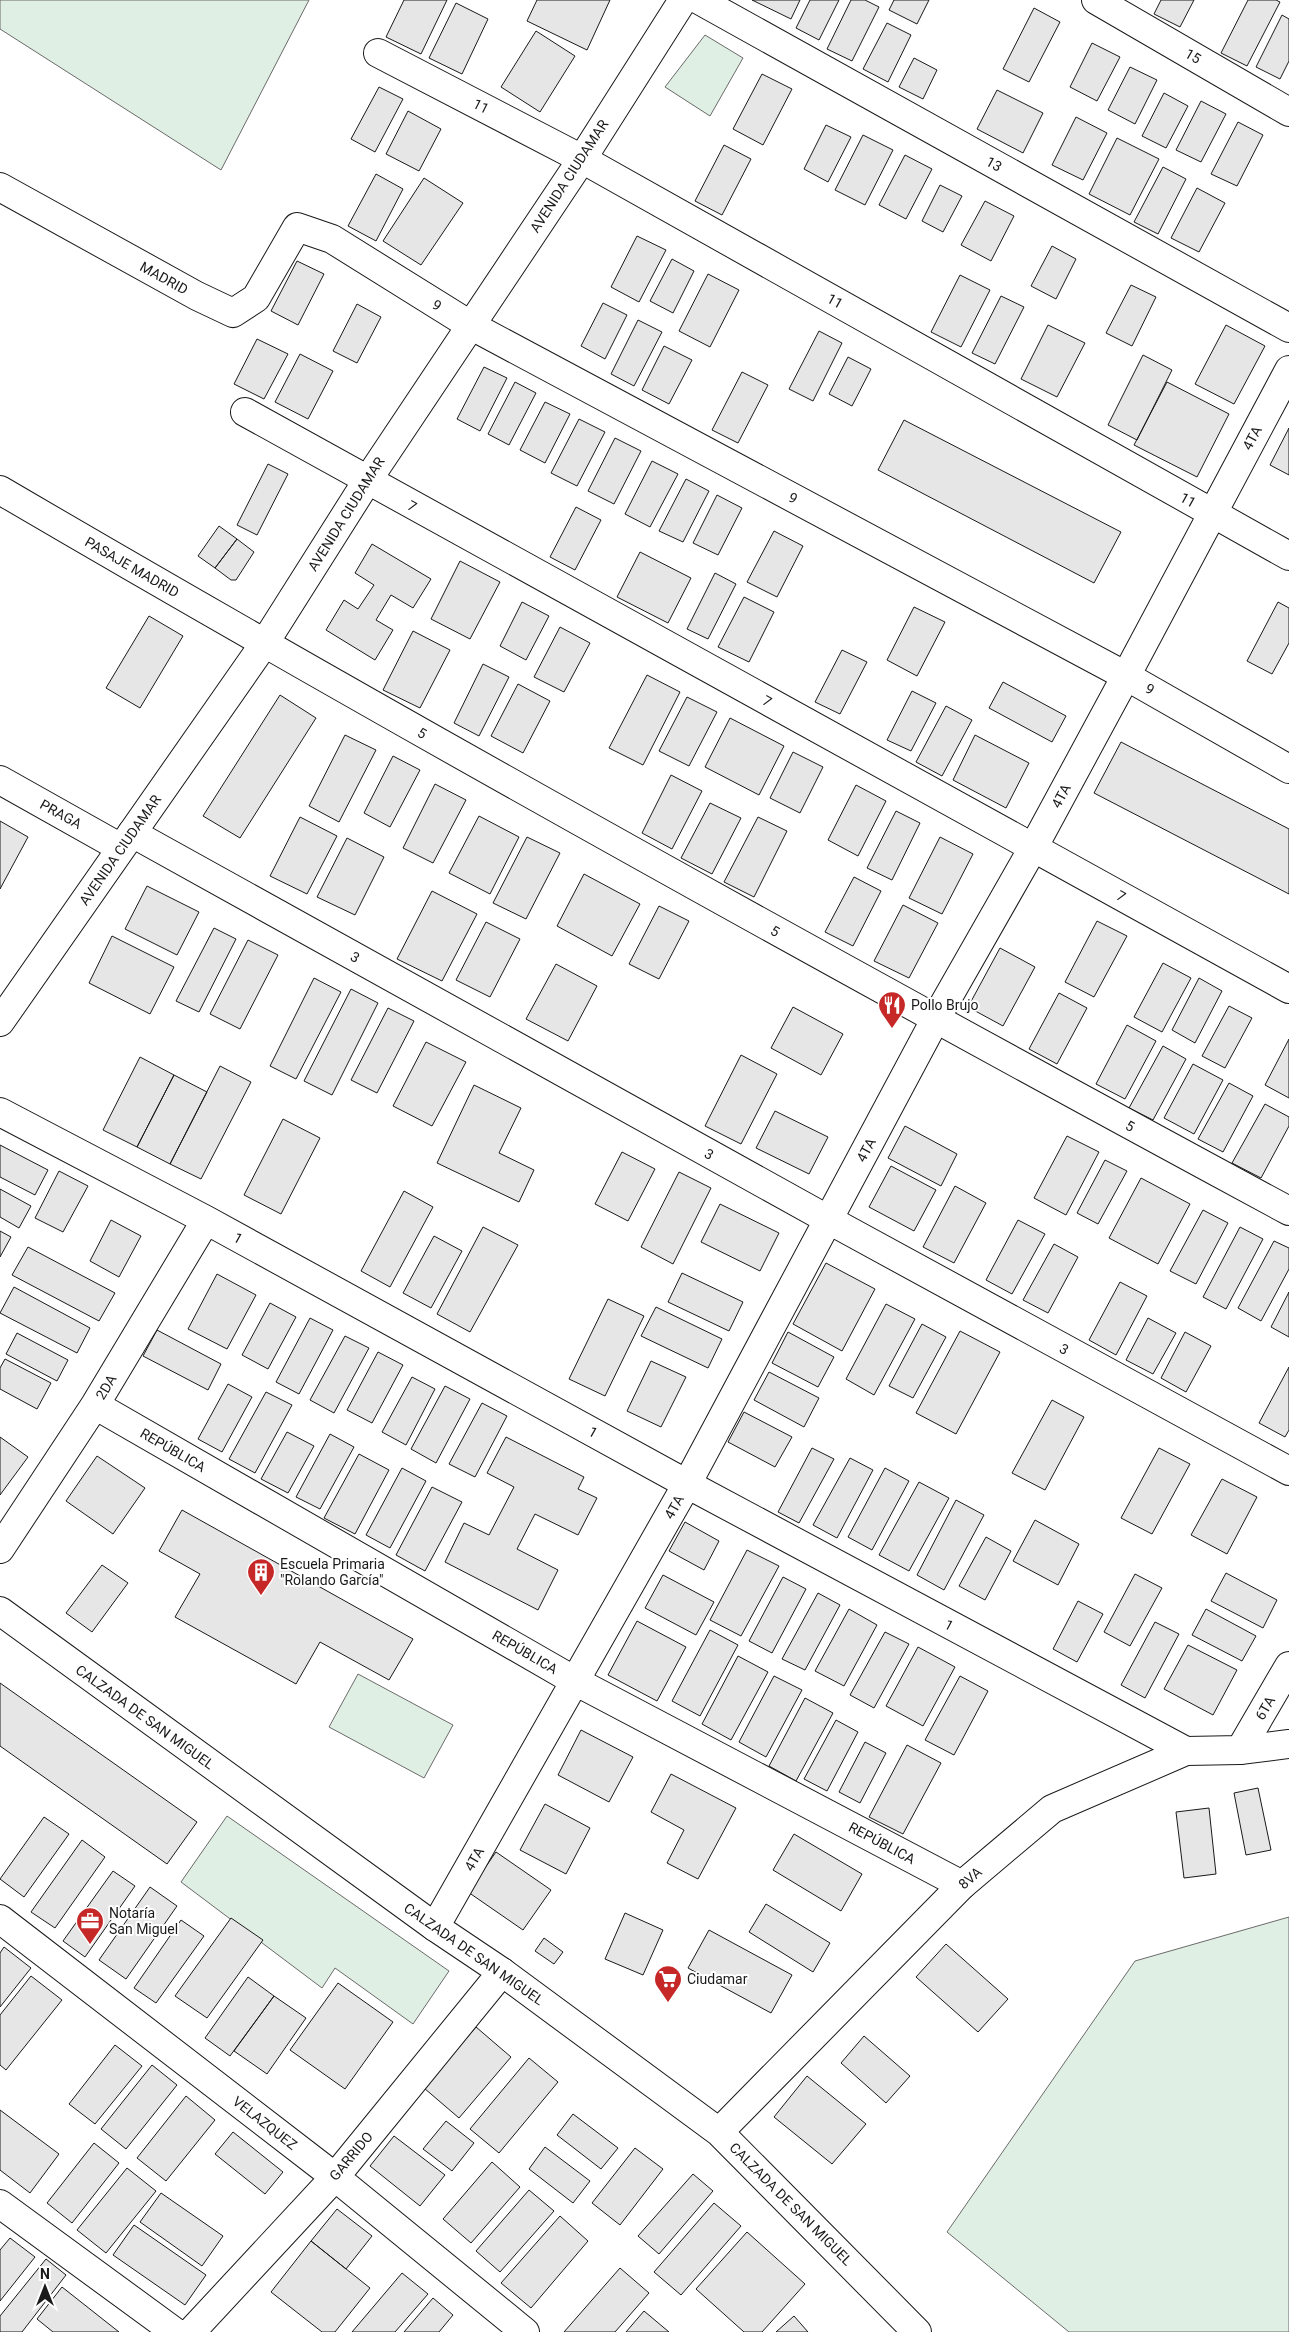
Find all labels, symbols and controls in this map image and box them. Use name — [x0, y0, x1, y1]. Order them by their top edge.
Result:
street label: 15 — [1182, 45, 1204, 67]
street label: 11 — [470, 95, 492, 117]
street label: AVENIDA CIUDAMAR — [527, 116, 612, 235]
street label: 13 — [983, 153, 1005, 175]
street label: MADRID — [137, 258, 191, 298]
street label: 11 — [824, 290, 846, 312]
street label: 9 — [429, 296, 445, 314]
street label: 4TA — [1239, 423, 1265, 453]
street label: AVENIDA CIUDAMAR — [304, 454, 388, 574]
street label: 9 — [786, 489, 800, 507]
street label: 11 — [1177, 489, 1199, 511]
street label: 7 — [405, 497, 419, 515]
street label: PASAJE MADRID — [82, 534, 182, 600]
street label: 9 — [1143, 680, 1157, 698]
street label: 7 — [760, 692, 774, 710]
street label: 5 — [415, 724, 429, 742]
street label: 4TA — [1048, 781, 1074, 811]
street label: AVENIDA CIUDAMAR — [76, 791, 164, 908]
street label: PRAGA — [37, 796, 85, 832]
street label: 7 — [1114, 887, 1128, 905]
street label: 5 — [768, 922, 782, 940]
street label: 3 — [348, 948, 362, 966]
restaurant icon: Pollo Brujo — [877, 990, 907, 1029]
place label: Pollo Brujo — [911, 997, 979, 1013]
street label: 5 — [1123, 1117, 1137, 1135]
street label: 4TA — [853, 1135, 879, 1165]
street label: 3 — [702, 1145, 716, 1163]
street label: 1 — [231, 1229, 245, 1247]
street label: 3 — [1057, 1340, 1071, 1358]
street label: 2DA — [92, 1372, 120, 1402]
street label: 1 — [586, 1423, 600, 1441]
street label: REPÚBLICA — [137, 1424, 209, 1475]
street label: 4TA — [661, 1492, 687, 1522]
place label: Escuela Primaria "Rolando García" — [280, 1556, 385, 1588]
building icon: Escuela Primaria "Rolando García" — [246, 1557, 276, 1596]
street label: 1 — [942, 1616, 956, 1634]
street label: REPÚBLICA — [489, 1626, 561, 1677]
street label: CALZADA DE SAN MIGUEL — [73, 1662, 218, 1773]
street label: 6TA — [1252, 1693, 1278, 1723]
street label: REPÚBLICA — [846, 1818, 918, 1867]
street label: 4TA — [461, 1844, 487, 1874]
street label: 8VA — [955, 1864, 985, 1892]
street label: CALZADA DE SAN MIGUEL — [401, 1900, 547, 2009]
place label: Notaría San Miguel — [109, 1905, 178, 1937]
office icon: Notaría San Miguel — [75, 1906, 105, 1945]
supermarket icon: Ciudamar — [653, 1964, 683, 2003]
place label: Ciudamar — [687, 1971, 748, 1987]
street label: VELAZQUEZ — [230, 2093, 300, 2153]
street label: GARRIDO — [326, 2128, 376, 2184]
street label: CALZADA DE SAN MIGUEL — [726, 2139, 856, 2269]
north arrow — [20, 2262, 70, 2312]
text: N — [40, 2266, 50, 2282]

